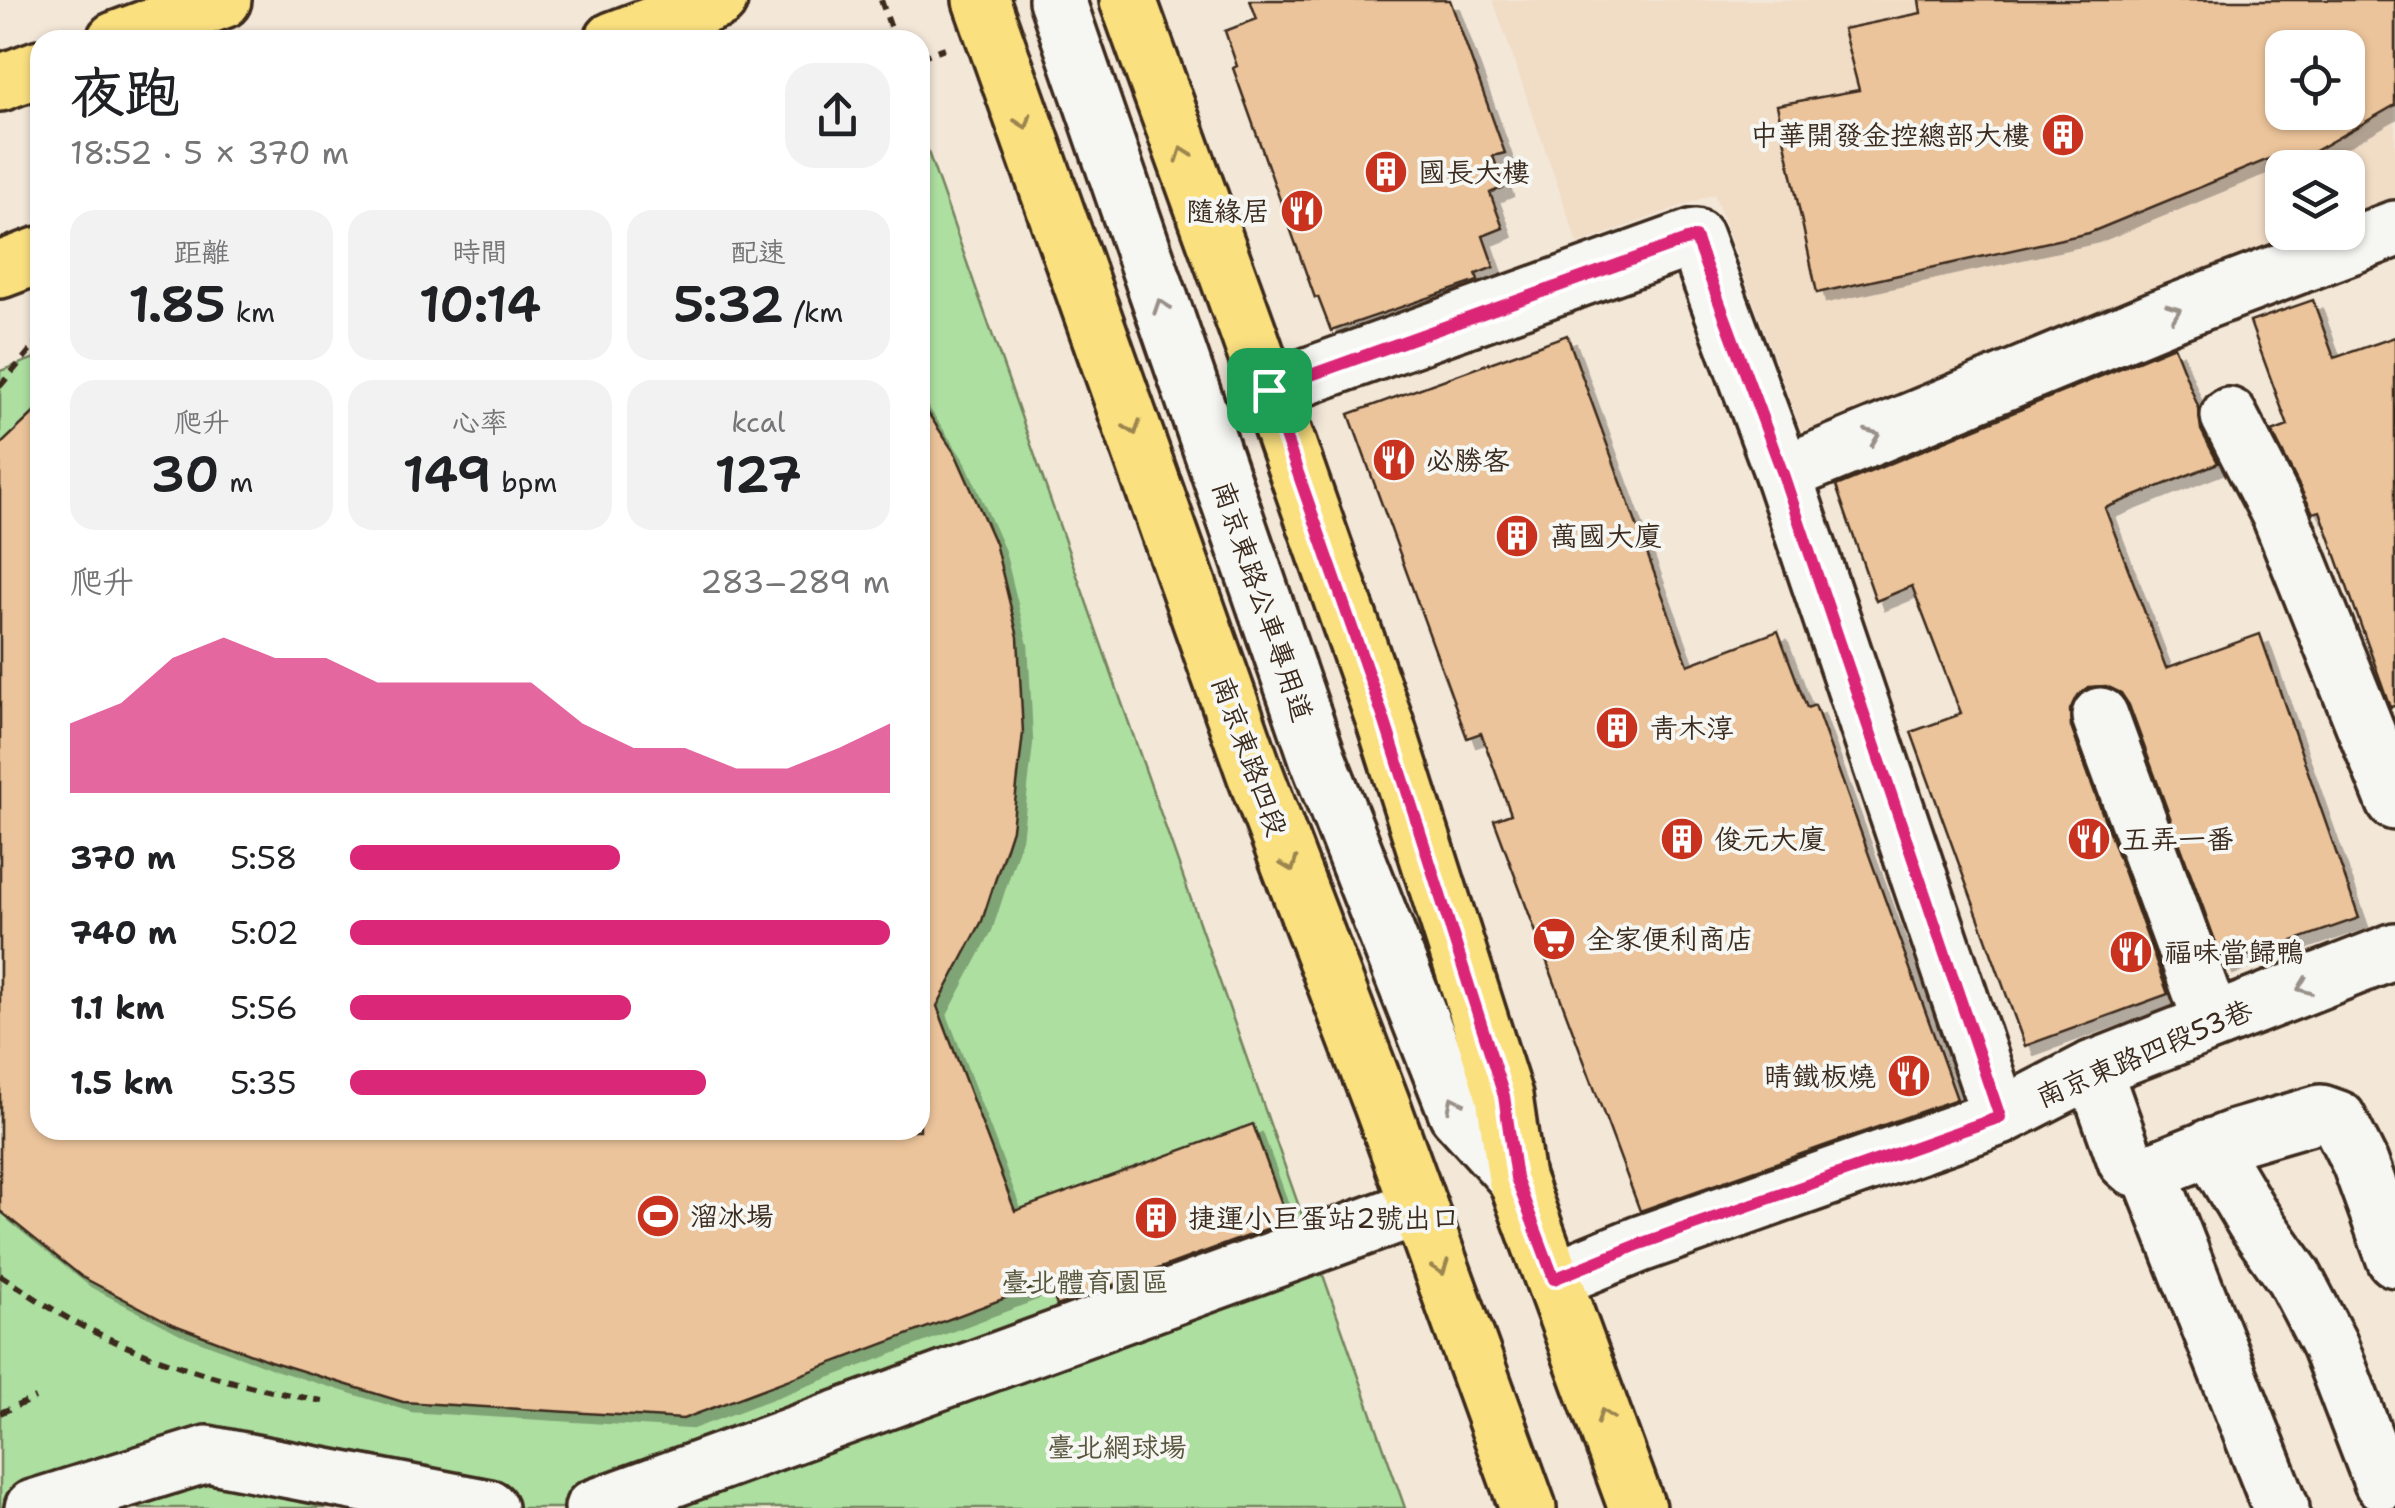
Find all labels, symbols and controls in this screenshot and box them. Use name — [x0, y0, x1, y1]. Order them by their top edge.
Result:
map controls — [2265, 30, 2365, 250]
button: locate — [2265, 30, 2365, 130]
text: 夜跑 — [70, 56, 180, 130]
button: share — [785, 63, 890, 168]
one-way arrow — [1012, 112, 1033, 129]
building icon: 中華開發金控總部大樓 — [2040, 112, 2086, 158]
place label: 中華開發金控總部大樓 — [1750, 116, 2030, 154]
text: 18:52 · 5 × 370 m — [70, 131, 349, 174]
one-way arrow — [1175, 147, 1195, 164]
building icon: 國長大樓 — [1363, 149, 1409, 195]
button: layers — [2265, 150, 2365, 250]
place label: 國長大樓 — [1418, 153, 1530, 191]
restaurant icon: 隨緣居 — [1279, 188, 1325, 234]
place label: 隨緣居 — [1186, 192, 1270, 230]
text: 距離 — [174, 233, 230, 271]
text: 時間 — [452, 233, 508, 271]
text: 配速 — [730, 233, 786, 271]
text: 1.85 — [128, 271, 226, 338]
text: 10:14 — [419, 271, 541, 338]
text: 5:32 — [673, 271, 784, 338]
text: km — [226, 293, 275, 331]
text: /km — [784, 293, 843, 331]
one-way arrow — [1152, 298, 1173, 315]
one-way arrow — [2164, 304, 2181, 324]
pin — [1227, 348, 1312, 433]
icon: arrive — [1242, 363, 1297, 418]
text: 爬升 — [174, 403, 230, 441]
text: 心率 — [452, 403, 508, 441]
text: kcal — [731, 403, 786, 441]
one-way arrow — [1121, 418, 1142, 435]
one-way arrow — [1864, 428, 1881, 448]
restaurant icon: 必勝客 — [1371, 437, 1417, 483]
text: 30 — [150, 441, 220, 508]
text: 149 — [403, 441, 492, 508]
text: 127 — [715, 441, 802, 508]
place label: 必勝客 — [1426, 441, 1510, 479]
text: m — [220, 463, 253, 501]
text: bpm — [492, 463, 557, 501]
street label: 南京東路公車專用道 — [1204, 476, 1322, 726]
building icon: 萬國大廈 — [1494, 513, 1540, 559]
place label: 萬國大廈 — [1550, 517, 1662, 555]
text: 爬升 — [70, 560, 134, 603]
text: 283–289 m — [700, 560, 890, 603]
street label: 南京東路四段 — [1203, 671, 1297, 841]
building icon: 青木淳 — [1594, 705, 1640, 751]
place label: 青木淳 — [1650, 709, 1734, 747]
building icon: 俊元大廈 — [1659, 816, 1705, 862]
restaurant icon: 五弄一番 — [2066, 816, 2112, 862]
place label: 俊元大廈 — [1714, 820, 1826, 858]
place label: 五弄一番 — [2122, 820, 2234, 858]
text: 370 m — [70, 836, 176, 879]
text: 5:58 — [230, 836, 298, 879]
one-way arrow — [1278, 856, 1299, 873]
text: 740 m — [70, 911, 177, 954]
text: 5:02 — [230, 911, 299, 954]
supermarket icon: 全家便利商店 — [1531, 916, 1577, 962]
place label: 全家便利商店 — [1586, 920, 1754, 958]
restaurant icon: 福味當歸鴨 — [2108, 929, 2154, 975]
place label: 福味當歸鴨 — [2164, 933, 2304, 971]
one-way arrow — [2296, 975, 2314, 995]
text: 1.1 km — [70, 986, 165, 1029]
text: 5:56 — [230, 986, 298, 1029]
street label: 南京東路四段53巷 — [2030, 990, 2259, 1116]
restaurant icon: 晴鐵板燒 — [1886, 1053, 1932, 1099]
place label: 晴鐵板燒 — [1764, 1057, 1876, 1095]
text: 1.5 km — [70, 1061, 173, 1104]
text: 5:35 — [230, 1061, 297, 1104]
one-way arrow — [1447, 1095, 1467, 1113]
sports icon: 溜冰場 — [635, 1193, 681, 1239]
building icon: 捷運小巨蛋站2號出口 — [1133, 1195, 1179, 1241]
place label: 溜冰場 — [690, 1197, 774, 1235]
place label: 捷運小巨蛋站2號出口 — [1188, 1199, 1460, 1237]
one-way arrow — [1429, 1258, 1449, 1276]
park label: 臺北體育園區 — [1001, 1263, 1169, 1301]
one-way arrow — [1595, 1409, 1616, 1426]
park label: 臺北網球場 — [1047, 1428, 1187, 1466]

